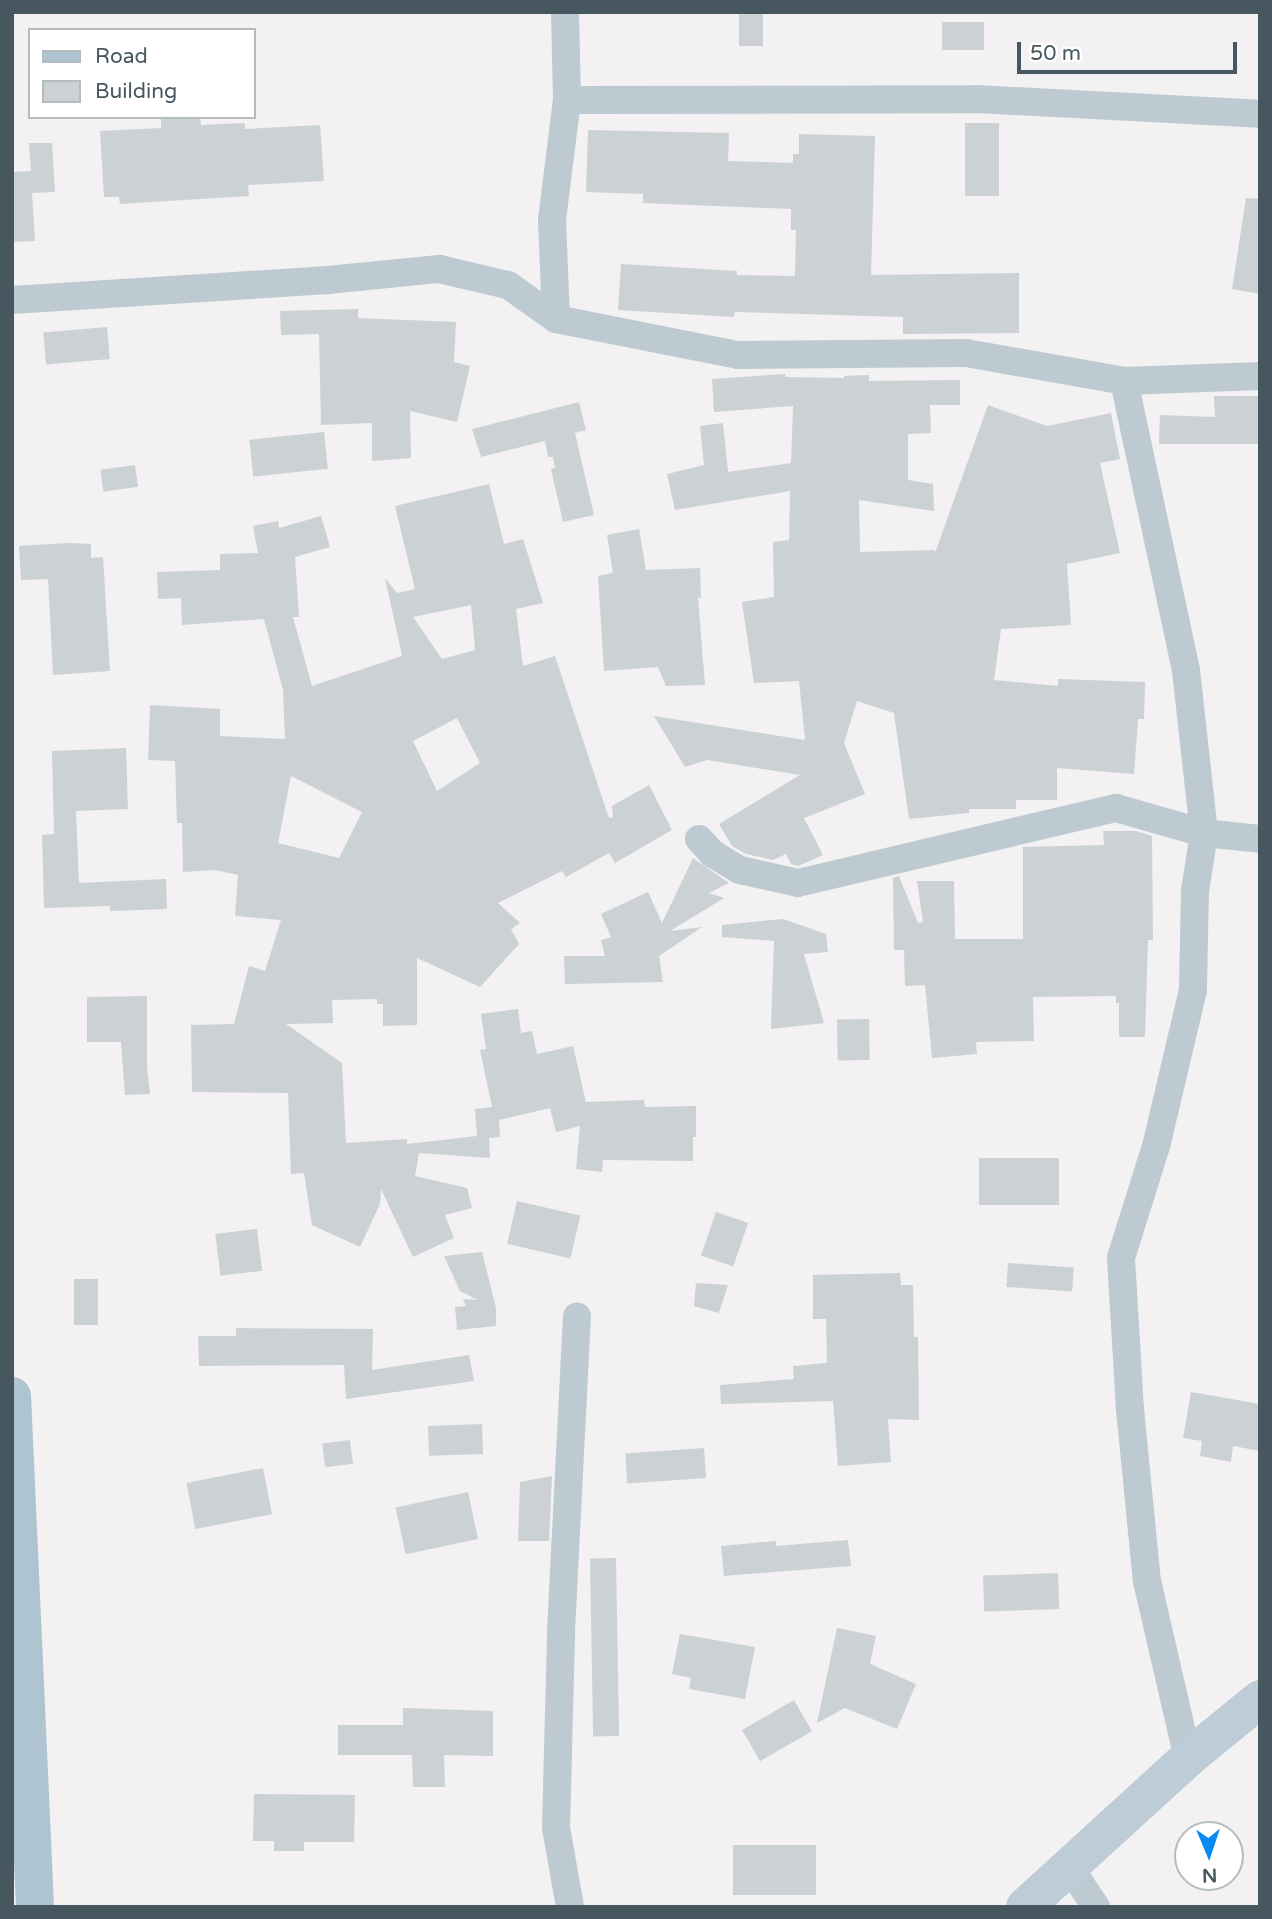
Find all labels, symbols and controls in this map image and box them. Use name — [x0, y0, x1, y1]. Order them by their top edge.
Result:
legend — [28, 28, 256, 119]
scale bar — [1020, 28, 1240, 72]
text: 50 m — [1030, 41, 1081, 66]
text: Road — [95, 44, 148, 69]
text: Building — [95, 79, 177, 104]
north arrow — [1174, 1821, 1244, 1891]
text: N — [1202, 1864, 1218, 1886]

